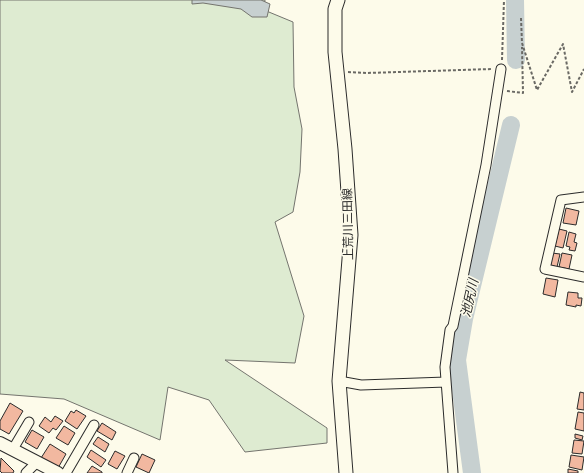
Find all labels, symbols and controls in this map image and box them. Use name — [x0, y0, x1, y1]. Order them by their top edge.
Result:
street label: 上荒川三田線 — [339, 188, 356, 260]
water label: 池尻川 — [457, 275, 482, 319]

